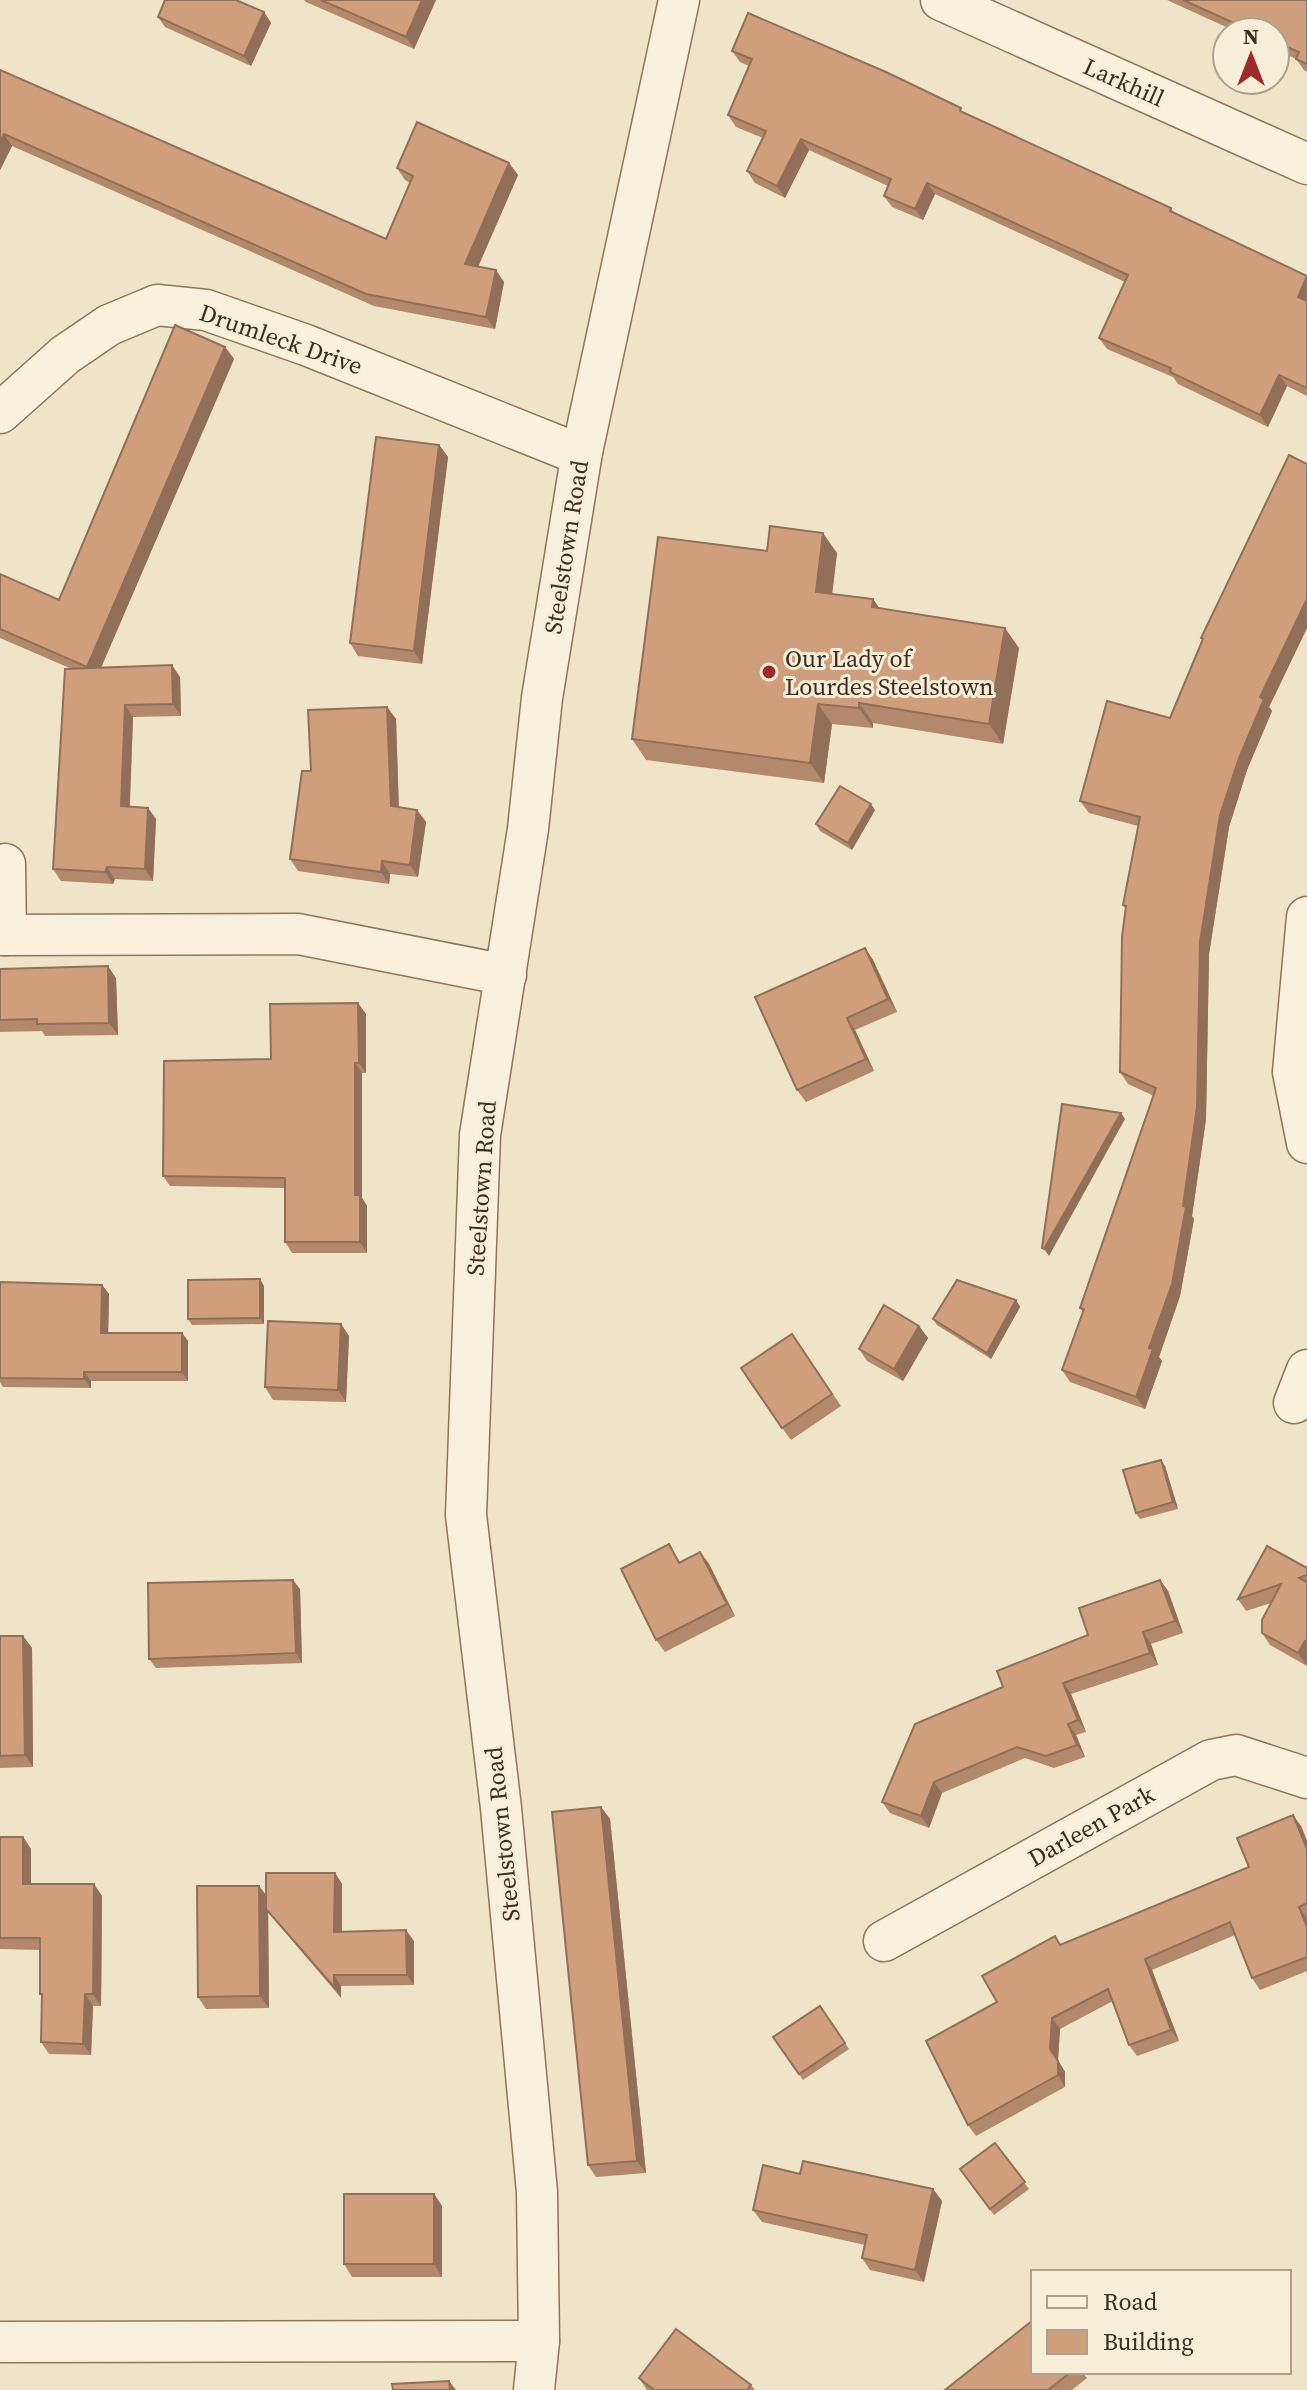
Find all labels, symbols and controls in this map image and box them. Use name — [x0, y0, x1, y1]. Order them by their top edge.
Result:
north arrow — [1211, 16, 1291, 96]
text: N — [1243, 21, 1259, 51]
street label: Larkhill — [1078, 50, 1170, 114]
street label: Drumleck Drive — [195, 296, 367, 382]
street label: Steelstown Road — [536, 457, 596, 636]
place label: Our Lady of Lourdes Steelstown — [785, 642, 994, 703]
marker: Our Lady of Lourdes Steelstown — [760, 663, 778, 681]
street label: Steelstown Road — [458, 1099, 504, 1277]
street label: Steelstown Road — [476, 1745, 528, 1923]
street label: Darleen Park — [1022, 1777, 1161, 1874]
legend — [1031, 2270, 1291, 2374]
text: Road — [1103, 2285, 1158, 2318]
text: Building — [1103, 2325, 1194, 2358]

